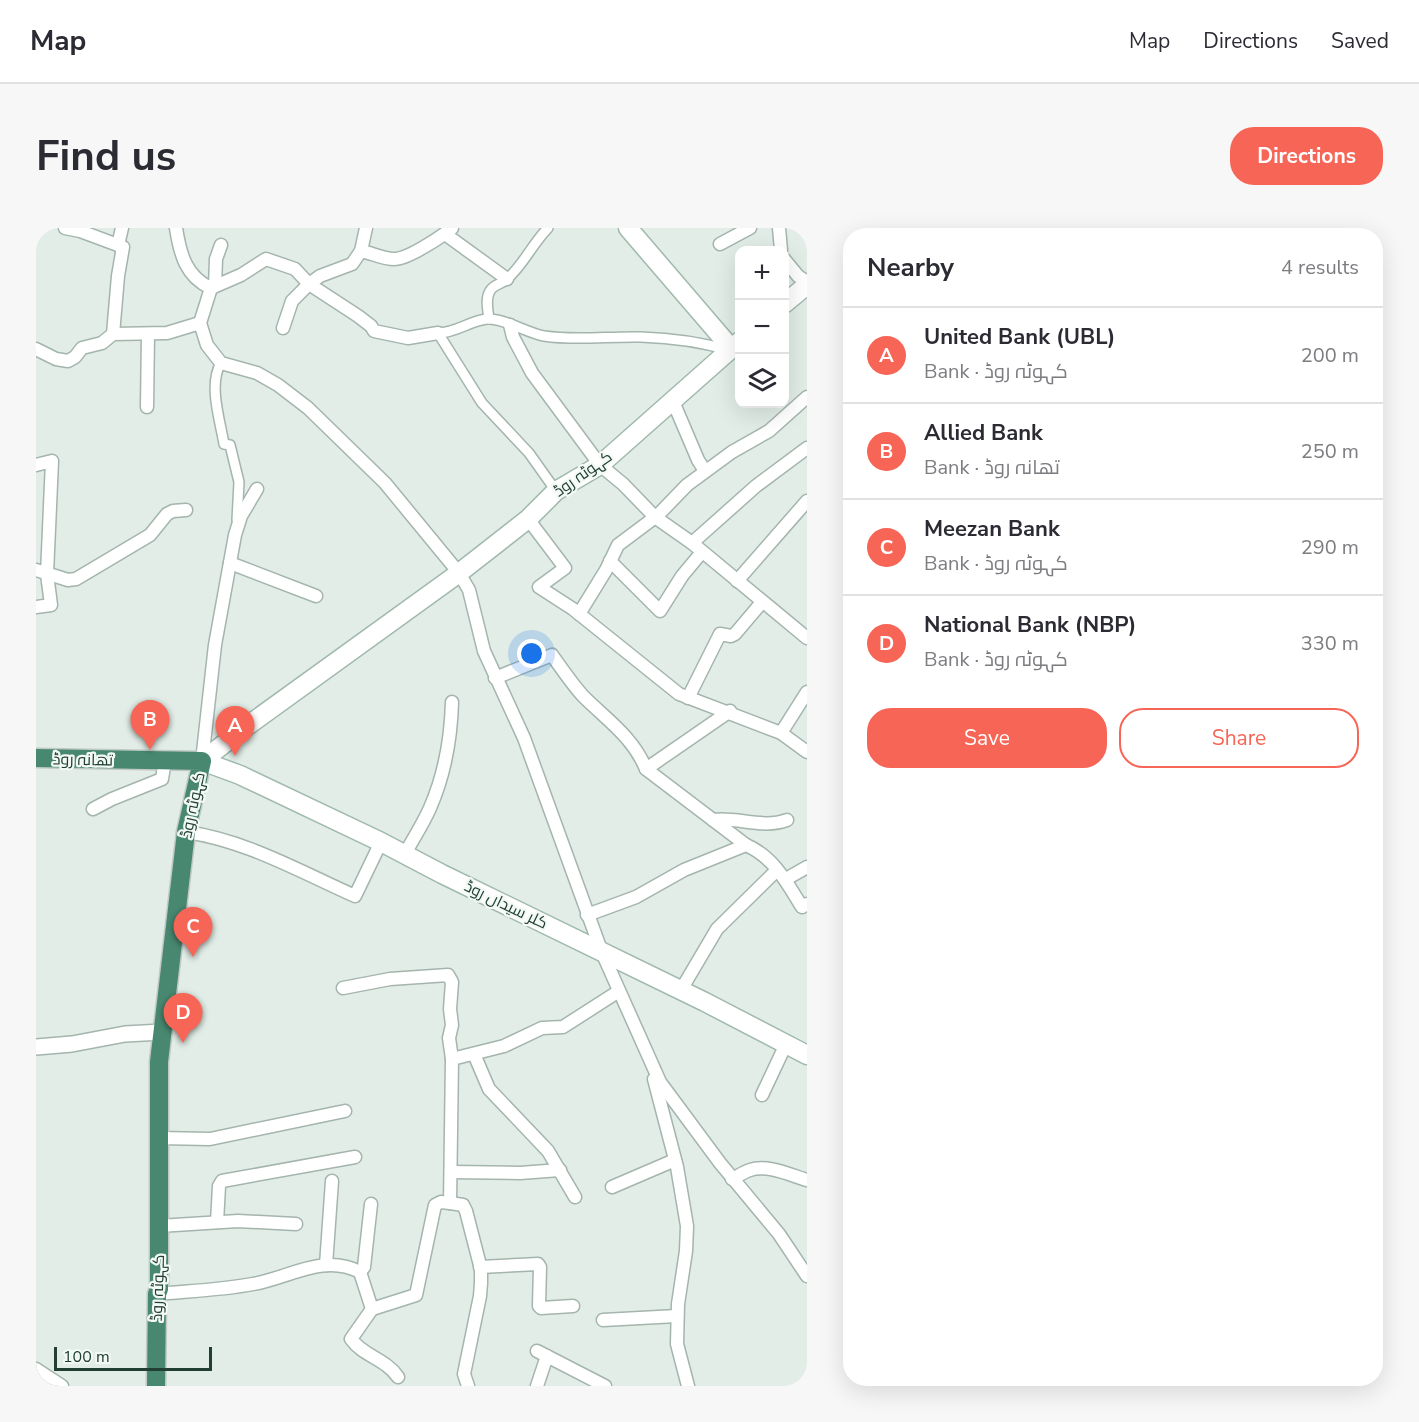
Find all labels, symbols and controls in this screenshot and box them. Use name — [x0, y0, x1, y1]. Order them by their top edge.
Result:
text: Map — [30, 22, 86, 60]
text: Map — [1129, 27, 1170, 55]
text: Directions — [1203, 27, 1298, 55]
text: Saved — [1331, 27, 1389, 55]
button: Directions — [1230, 127, 1383, 185]
text: Find us — [36, 128, 176, 185]
map controls — [735, 246, 789, 408]
button: + — [735, 246, 789, 300]
text: Nearby — [867, 250, 954, 285]
text: 4 results — [1281, 254, 1359, 281]
button: − — [735, 300, 789, 354]
text: United Bank (UBL) — [924, 322, 1115, 352]
text: A — [879, 342, 894, 369]
text: 200 m — [1301, 342, 1359, 369]
button: layers — [735, 354, 789, 408]
text: Bank · کہوٹہ روڈ — [924, 358, 1068, 385]
text: Allied Bank — [924, 418, 1043, 448]
text: B — [880, 438, 893, 465]
text: 250 m — [1301, 438, 1359, 465]
street label: کہوٹہ روڈ — [549, 446, 617, 502]
text: Bank · تھانہ روڈ — [924, 454, 1060, 481]
text: Meezan Bank — [924, 514, 1060, 544]
text: C — [880, 534, 893, 561]
text: 290 m — [1301, 534, 1359, 561]
text: Bank · کہوٹہ روڈ — [924, 550, 1068, 577]
text: National Bank (NBP) — [924, 610, 1136, 640]
text: D — [879, 630, 894, 657]
text: 330 m — [1301, 630, 1359, 657]
your location — [517, 639, 546, 668]
text: Bank · کہوٹہ روڈ — [924, 646, 1068, 673]
pin: B — [130, 700, 170, 750]
pin: A — [216, 706, 254, 756]
button: Save — [867, 708, 1107, 768]
button: Share — [1119, 708, 1359, 768]
street label: تھانہ روڈ — [53, 748, 114, 772]
street label: کہوٹہ روڈ — [175, 770, 211, 840]
street label: کلر سیداں روڈ — [461, 875, 551, 935]
pin: C — [174, 908, 212, 957]
pin: D — [164, 994, 202, 1043]
street label: کہوٹہ روڈ — [146, 1254, 170, 1322]
scale bar — [54, 1344, 212, 1372]
text: 100 m — [63, 1346, 110, 1368]

